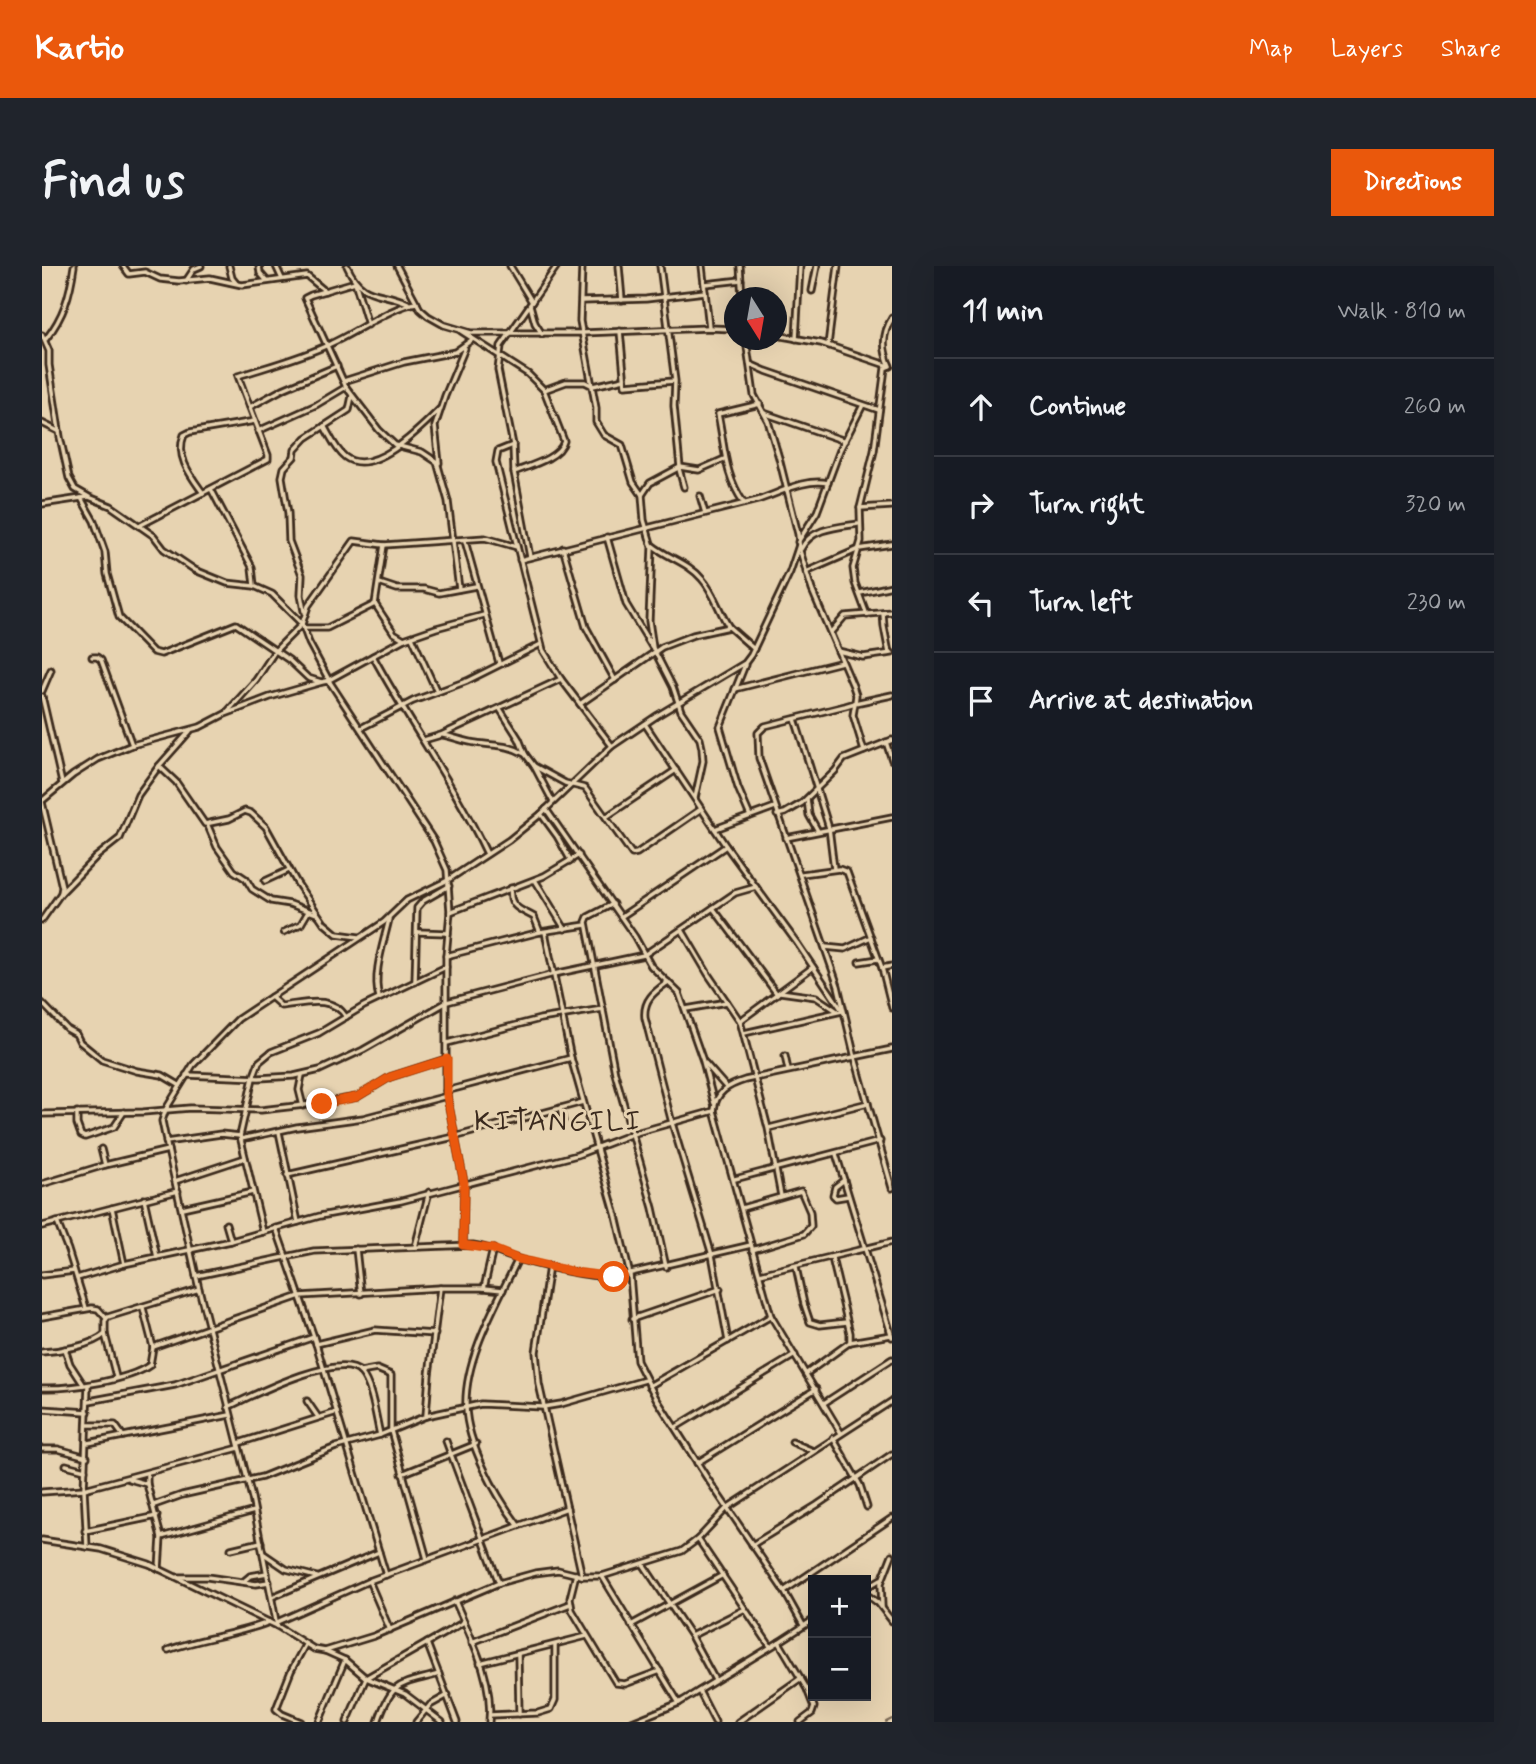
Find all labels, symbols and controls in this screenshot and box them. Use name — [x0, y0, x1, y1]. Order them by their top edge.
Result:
text: Kartio — [35, 27, 124, 71]
text: Map — [1249, 34, 1293, 65]
text: Layers — [1331, 34, 1403, 65]
text: Share — [1441, 34, 1501, 65]
button: Directions — [1331, 149, 1494, 216]
text: Find us — [42, 150, 185, 215]
north arrow — [724, 287, 787, 350]
text: 11 min — [962, 292, 1044, 331]
text: Walk · 810 m — [1337, 297, 1466, 327]
icon: ahead — [962, 388, 1000, 426]
text: Continue — [1029, 390, 1126, 424]
text: 260 m — [1404, 392, 1466, 422]
icon: right — [962, 486, 1000, 524]
text: Turn right — [1029, 488, 1145, 522]
text: 320 m — [1405, 490, 1466, 520]
icon: left — [962, 584, 1000, 622]
text: Turn left — [1029, 586, 1133, 620]
text: 230 m — [1407, 588, 1466, 618]
icon: arrive — [962, 682, 1000, 720]
text: Arrive at destination — [1029, 684, 1253, 718]
route end — [306, 1088, 337, 1119]
district label: KITANGILI — [474, 1104, 642, 1141]
route start — [598, 1261, 629, 1292]
map controls — [808, 1575, 871, 1701]
button: + — [808, 1575, 871, 1638]
button: − — [808, 1638, 871, 1701]

